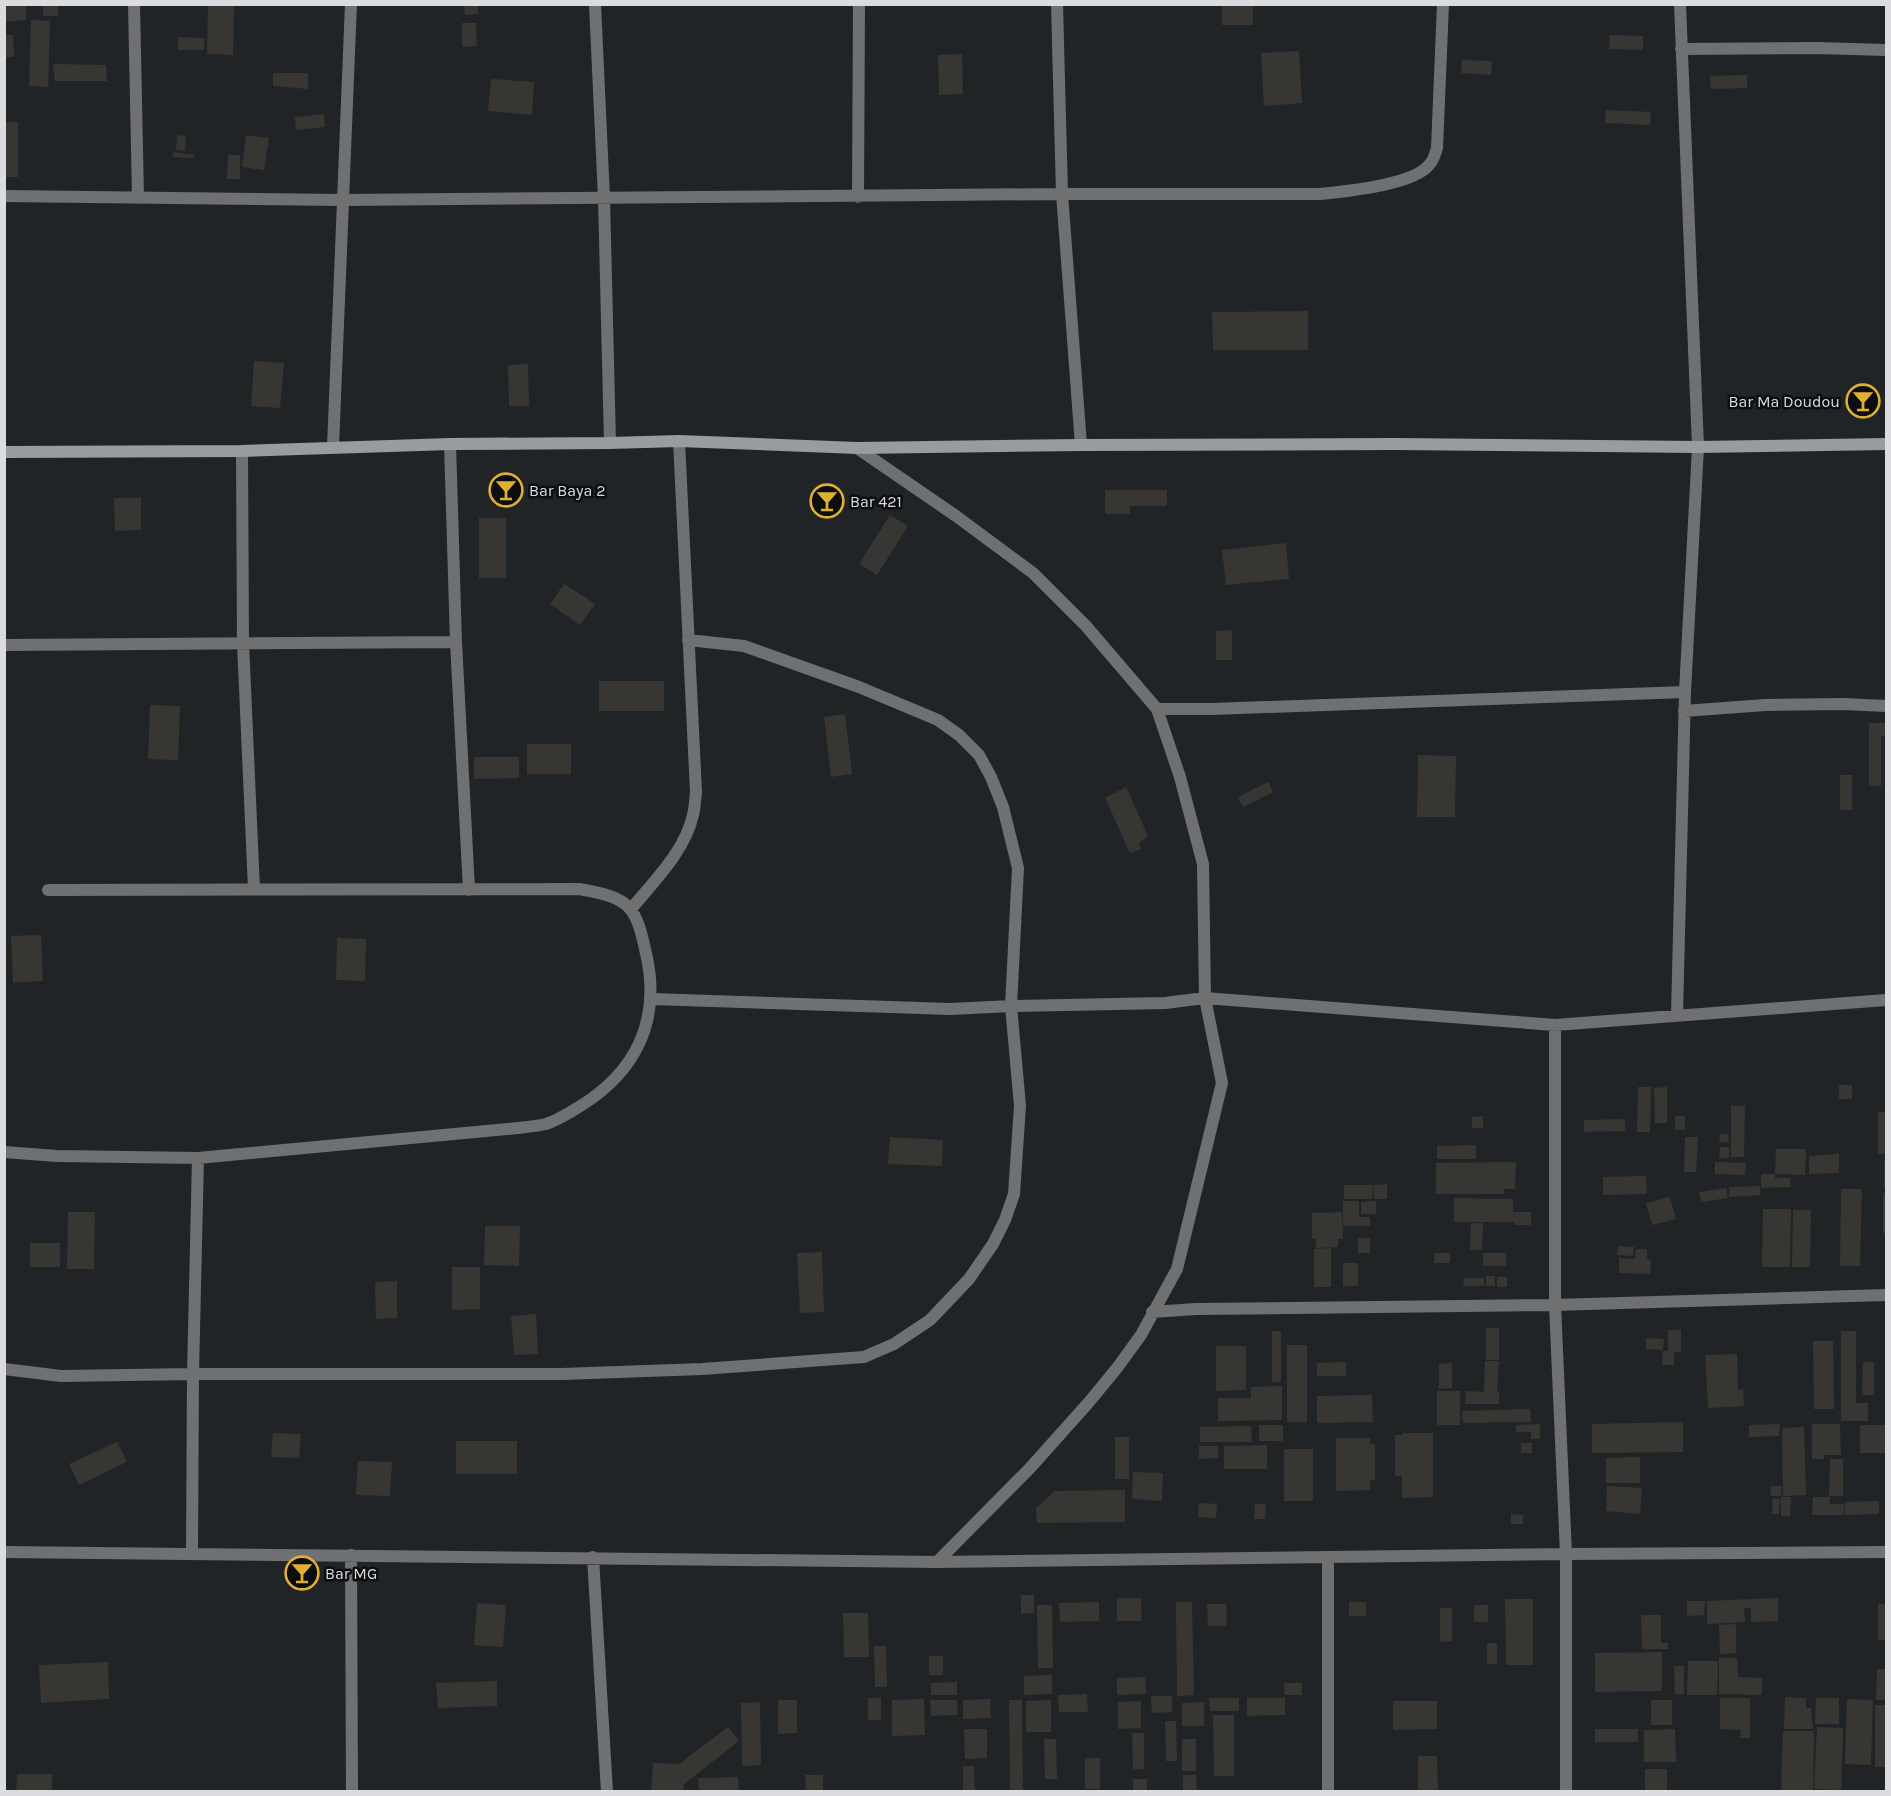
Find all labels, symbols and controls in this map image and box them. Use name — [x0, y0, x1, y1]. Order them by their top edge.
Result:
bar icon: Bar Ma Doudou — [1845, 383, 1881, 419]
place label: Bar Ma Doudou — [1729, 392, 1840, 411]
bar icon: Bar Baya 2 — [488, 472, 524, 508]
place label: Bar Baya 2 — [529, 481, 605, 500]
bar icon: Bar 421 — [809, 483, 845, 519]
place label: Bar 421 — [850, 492, 902, 511]
bar icon: Bar MG — [284, 1555, 320, 1591]
place label: Bar MG — [325, 1564, 377, 1583]

